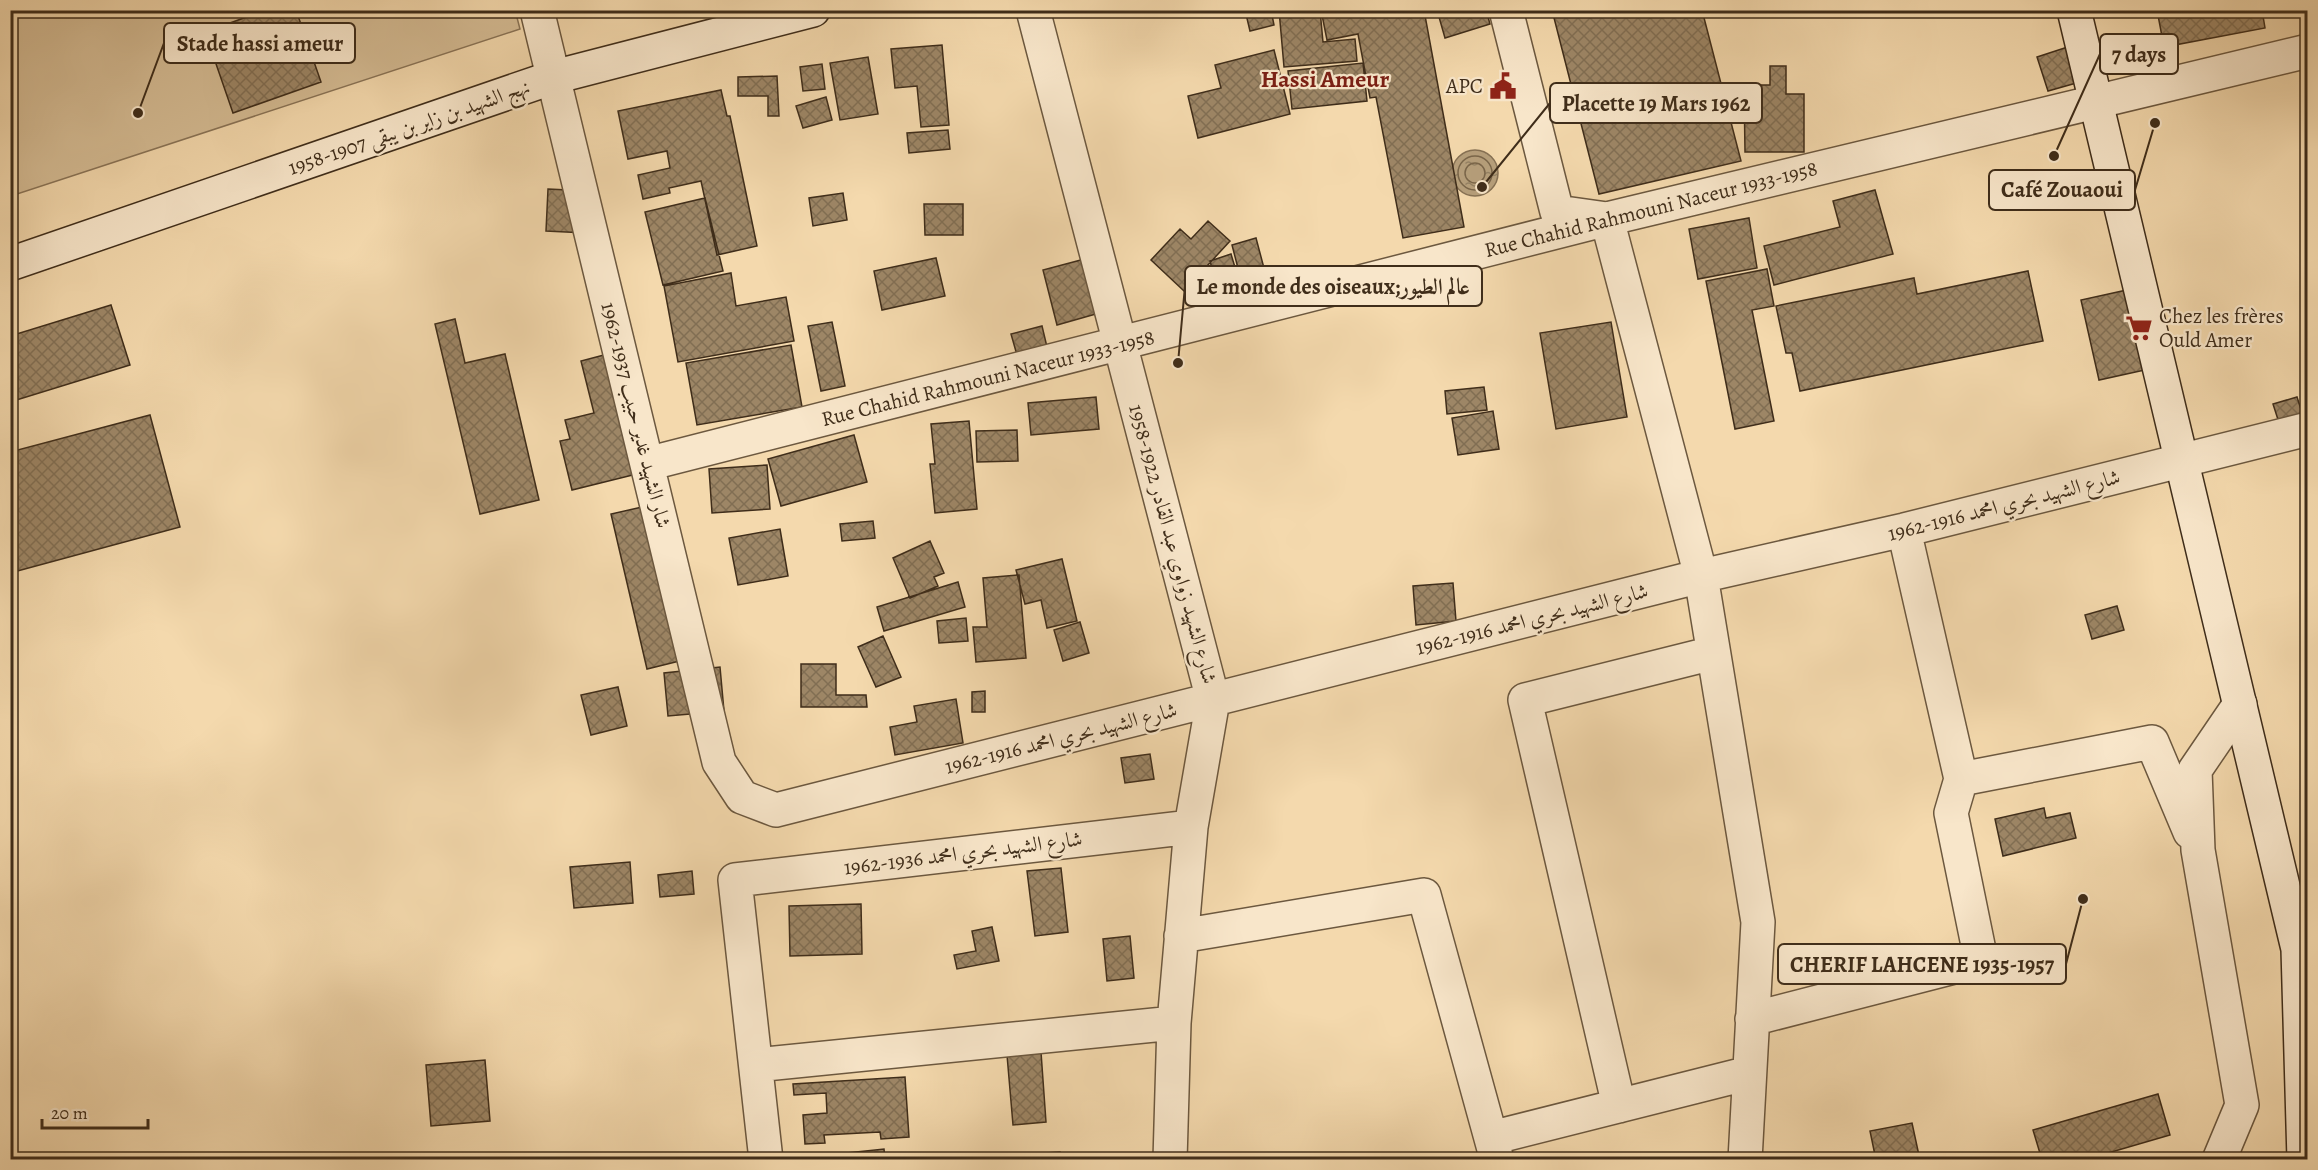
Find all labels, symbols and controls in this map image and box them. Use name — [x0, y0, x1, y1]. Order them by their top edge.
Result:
callout: Stade hassi ameur — [164, 23, 355, 63]
text: Stade hassi ameur — [177, 29, 343, 59]
callout: 7 days — [2100, 34, 2178, 74]
text: 7 days — [2112, 40, 2166, 70]
district label: Hassi Ameur — [1261, 63, 1389, 95]
public building icon: APC — [1488, 71, 1518, 101]
street label: نهج الشهيد بن زاير بن يبقى 1907-1958 — [284, 72, 535, 186]
place label: APC — [1445, 72, 1483, 100]
callout: Placette 19 Mars 1962 — [1550, 83, 1762, 123]
text: Placette 19 Mars 1962 — [1562, 89, 1751, 119]
street label: Rue Chahid Rahmouni Naceur 1933-1958 — [1482, 154, 1820, 264]
callout: Café Zouaoui — [1989, 170, 2135, 210]
text: Café Zouaoui — [2001, 175, 2123, 205]
callout: Le monde des oiseaux;عالم الطيور — [1185, 266, 1482, 306]
text: Le monde des oiseaux;عالم الطيور — [1196, 272, 1470, 306]
street label: شار الشهيد غدير حبيب 1937-1962 — [594, 299, 678, 531]
place label: Chez les frères Ould Amer — [2159, 302, 2284, 354]
supermarket icon: Chez les frères Ould Amer — [2124, 313, 2154, 343]
street label: Rue Chahid Rahmouni Naceur 1933-1958 — [819, 323, 1157, 433]
street label: شارع الشهيد زواوي عبد القادر 1922-1958 — [1118, 401, 1224, 688]
street label: شارع الشهيد بحري امحمد 1916-1962 — [1885, 463, 2124, 551]
street label: شارع الشهيد بحري امحمد 1916-1962 — [1413, 577, 1652, 665]
street label: شارع الشهيد بحري امحمد 1916-1962 — [942, 696, 1181, 784]
street label: شارع الشهيد بحري امحمد 1936-1962 — [842, 824, 1084, 885]
callout: CHERIF LAHCENE 1935-1957 — [1778, 944, 2066, 984]
text: CHERIF LAHCENE 1935-1957 — [1790, 950, 2055, 980]
scale bar — [42, 1092, 148, 1130]
text: 20 m — [51, 1101, 88, 1125]

